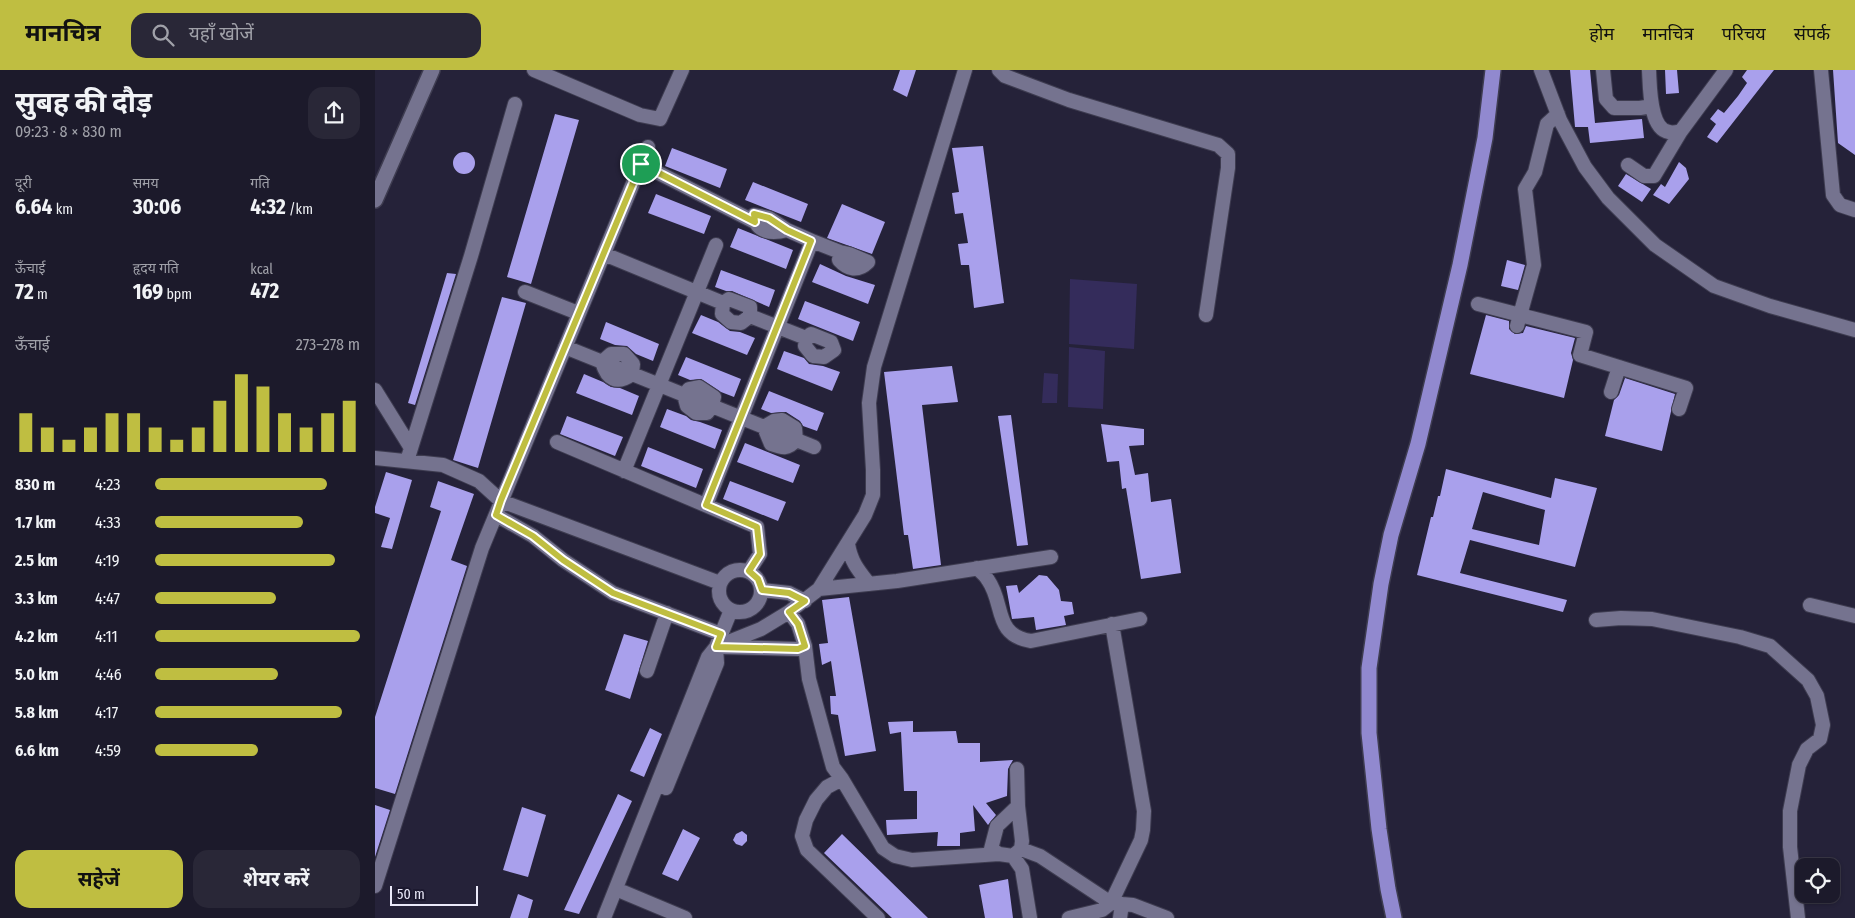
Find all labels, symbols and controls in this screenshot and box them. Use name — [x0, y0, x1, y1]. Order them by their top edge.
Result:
search box — [131, 13, 481, 58]
text: मानचित्र — [25, 19, 101, 47]
icon: search — [149, 21, 177, 49]
text: यहाँ खोजें — [189, 22, 254, 45]
text: होम — [1589, 23, 1614, 45]
text: मानचित्र — [1642, 23, 1694, 45]
text: परिचय — [1722, 23, 1766, 45]
text: संपर्क — [1794, 23, 1830, 45]
text: सुबह की दौड़ — [15, 86, 152, 119]
button: share — [308, 87, 360, 139]
text: 09:23 · 8 × 830 m — [15, 122, 122, 141]
pin — [620, 143, 662, 185]
icon: arrive — [627, 150, 655, 178]
text: दूरी — [15, 175, 32, 192]
text: समय — [133, 175, 159, 192]
text: गति — [250, 175, 270, 192]
text: 6.64 — [15, 194, 52, 220]
text: 30:06 — [133, 194, 181, 220]
text: 4:32 — [250, 194, 286, 220]
text: km — [52, 201, 73, 218]
text: /km — [286, 201, 313, 218]
text: ऊँचाई — [15, 260, 45, 277]
text: हृदय गति — [133, 260, 179, 277]
text: kcal — [250, 261, 273, 278]
text: 472 — [250, 278, 279, 304]
text: 72 — [15, 279, 34, 305]
text: 169 — [133, 279, 163, 305]
text: m — [34, 286, 48, 303]
text: bpm — [163, 286, 192, 303]
text: ऊँचाई — [15, 335, 50, 354]
text: 273–278 m — [296, 335, 360, 354]
text: 830 m — [15, 475, 55, 494]
text: 4:23 — [95, 475, 120, 494]
text: 1.7 km — [15, 513, 56, 532]
text: 4:33 — [95, 513, 121, 532]
text: 2.5 km — [15, 551, 58, 570]
text: 4:19 — [95, 551, 120, 570]
text: 3.3 km — [15, 589, 58, 608]
text: 4:47 — [95, 589, 120, 608]
text: 4.2 km — [15, 627, 58, 646]
text: 4:11 — [95, 627, 118, 646]
text: 5.0 km — [15, 665, 59, 684]
text: 4:46 — [95, 665, 122, 684]
text: 5.8 km — [15, 703, 59, 722]
text: 4:17 — [95, 703, 118, 722]
text: 6.6 km — [15, 741, 59, 760]
text: 4:59 — [95, 741, 121, 760]
button: सहेजें — [15, 850, 183, 908]
button: शेयर करें — [193, 850, 360, 908]
map controls — [1795, 858, 1840, 903]
button: locate — [1795, 858, 1840, 903]
scale bar — [390, 883, 477, 906]
text: 50 m — [397, 886, 425, 903]

